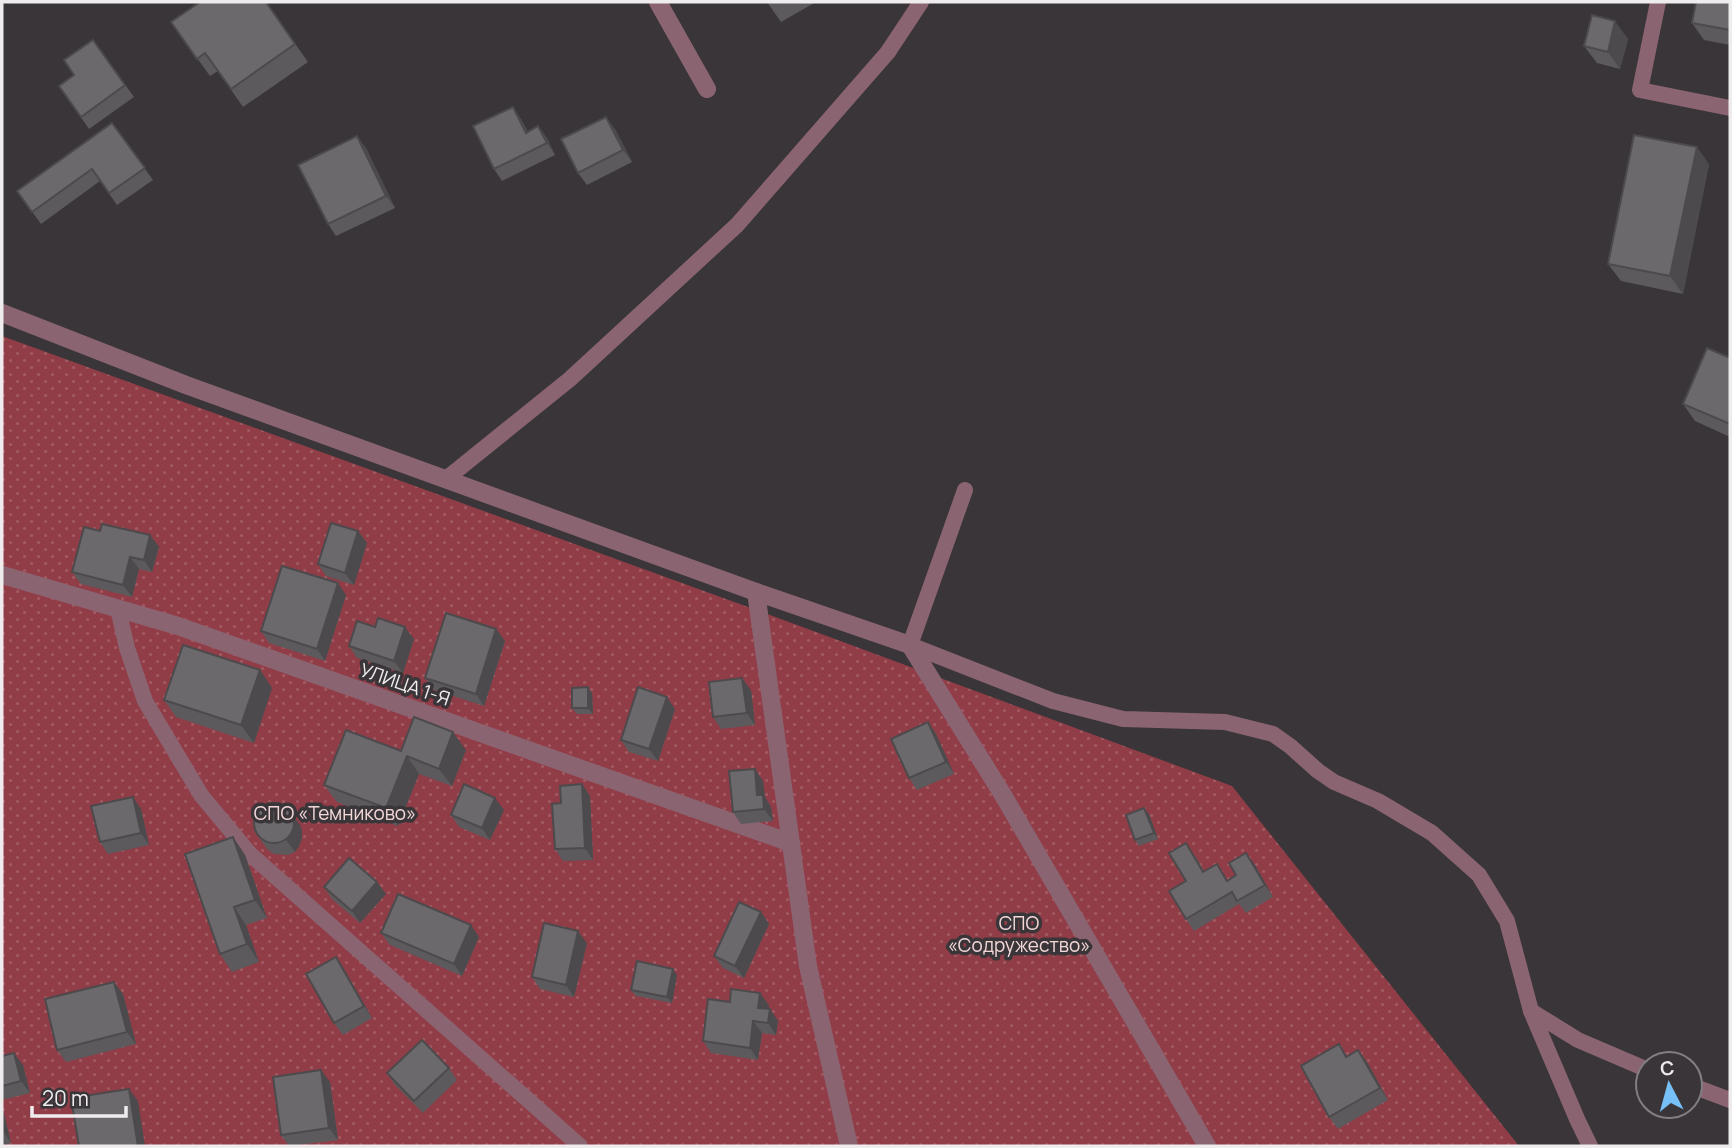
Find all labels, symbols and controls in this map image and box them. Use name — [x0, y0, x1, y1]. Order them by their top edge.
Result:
street label: УЛИЦА 1-Я — [357, 656, 453, 712]
park label: СПО «Темниково» — [254, 800, 416, 826]
park label: СПО «Содружество» — [948, 910, 1090, 958]
north arrow — [1634, 1050, 1704, 1120]
text: С — [1659, 1054, 1676, 1082]
scale bar — [32, 1074, 126, 1118]
text: 20 m — [42, 1084, 89, 1112]

